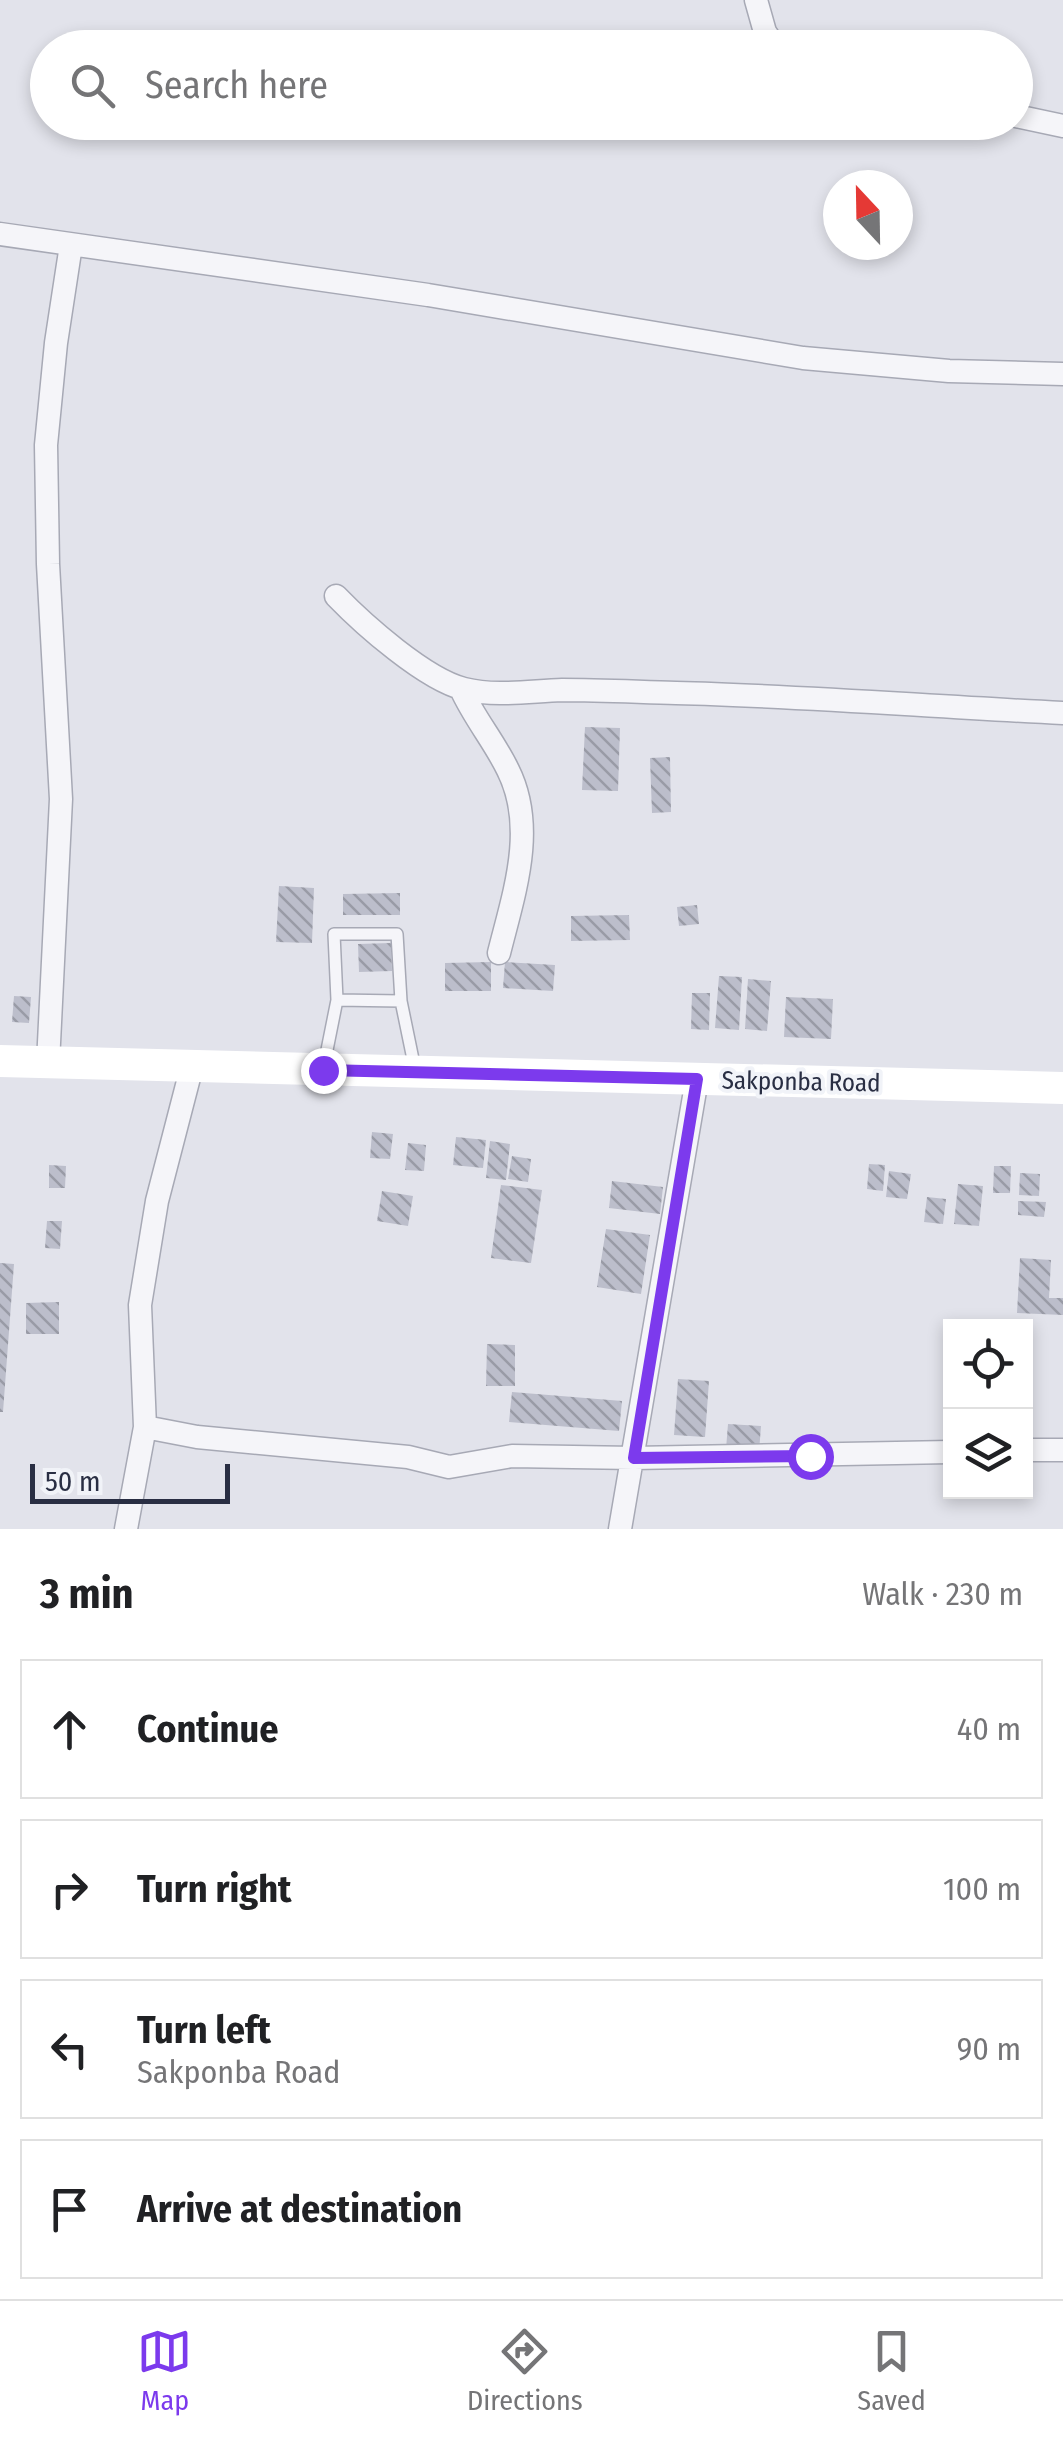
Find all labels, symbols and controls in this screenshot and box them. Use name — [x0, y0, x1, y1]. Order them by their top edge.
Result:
search box — [30, 30, 1033, 140]
icon: search — [65, 58, 120, 113]
text: Search here — [145, 62, 328, 108]
north arrow — [823, 170, 913, 260]
route end — [301, 1048, 347, 1094]
street label: Sakponba Road — [721, 1066, 881, 1098]
map controls — [943, 1319, 1033, 1499]
button: locate — [943, 1319, 1033, 1409]
button: layers — [943, 1409, 1033, 1499]
route start — [788, 1434, 834, 1480]
scale bar — [30, 1459, 230, 1504]
text: 50 m — [45, 1465, 101, 1498]
text: 3 min — [40, 1569, 134, 1619]
text: Walk · 230 m — [862, 1575, 1023, 1613]
icon: ahead — [42, 1702, 97, 1757]
text: Continue — [137, 1706, 278, 1752]
text: 40 m — [957, 1710, 1021, 1748]
icon: right — [42, 1862, 97, 1917]
text: Turn right — [137, 1866, 291, 1912]
text: 100 m — [943, 1870, 1021, 1908]
text: Turn left — [137, 2007, 271, 2053]
icon: left — [42, 2022, 97, 2077]
text: 90 m — [957, 2030, 1021, 2068]
text: Sakponba Road — [137, 2053, 340, 2091]
icon: arrive — [42, 2182, 97, 2237]
text: Arrive at destination — [137, 2186, 462, 2232]
tab: Map — [137, 2324, 192, 2417]
tab: Directions — [467, 2324, 583, 2417]
tab: Saved — [857, 2324, 926, 2417]

